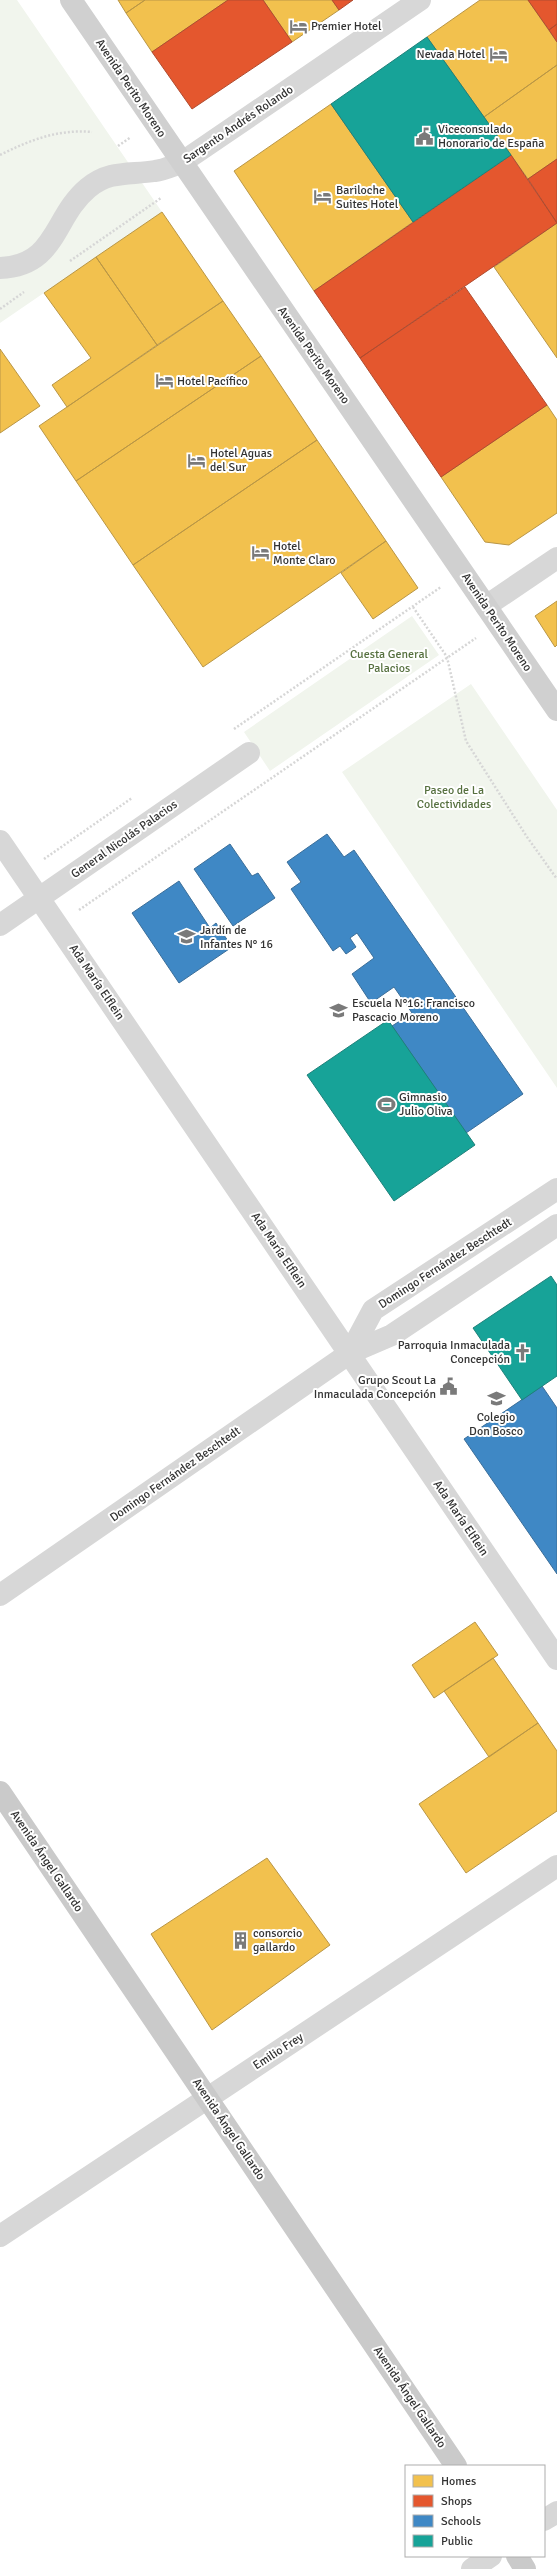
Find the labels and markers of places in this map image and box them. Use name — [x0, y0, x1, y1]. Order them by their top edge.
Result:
hotel icon: Premier Hotel — [288, 16, 308, 36]
place label: Premier Hotel — [311, 19, 382, 34]
hotel icon: Nevada Hotel — [488, 44, 508, 64]
place label: Nevada Hotel — [417, 47, 485, 62]
place label: Viceconsulado Honorario de España — [438, 122, 544, 151]
public building icon: Viceconsulado Honorario de España — [415, 126, 435, 146]
place label: Bariloche Suites Hotel — [336, 183, 399, 212]
hotel icon: Bariloche Suites Hotel — [313, 187, 333, 207]
hotel icon: Hotel Pacífico — [154, 371, 174, 391]
place label: Hotel Pacífico — [177, 374, 248, 389]
place label: Hotel Aguas del Sur — [210, 446, 272, 475]
hotel icon: Hotel Aguas del Sur — [187, 450, 207, 470]
place label: Hotel Monte Claro — [273, 539, 336, 568]
hotel icon: Hotel Monte Claro — [250, 543, 270, 563]
place label: Jardín de Infantes N° 16 — [200, 923, 273, 952]
school or university icon: Jardín de Infantes N° 16 — [177, 927, 197, 947]
place label: Escuela N°16: Francisco Pascacio Moreno — [352, 996, 475, 1025]
school or university icon: Escuela N°16: Francisco Pascacio Moreno — [329, 1000, 349, 1020]
place label: Gimnasio Julio Oliva — [399, 1090, 453, 1119]
sports icon: Gimnasio Julio Oliva — [376, 1094, 396, 1114]
place label: Parroquia Inmaculada Concepción — [398, 1338, 510, 1367]
church icon: Parroquia Inmaculada Concepción — [513, 1342, 533, 1362]
place label: Grupo Scout La Inmaculada Concepción — [314, 1373, 436, 1402]
public building icon: Grupo Scout La Inmaculada Concepción — [439, 1377, 459, 1397]
school or university icon: Colegio Don Bosco — [486, 1388, 506, 1408]
place label: Colegio Don Bosco — [469, 1410, 523, 1439]
place label: consorcio gallardo — [253, 1926, 302, 1955]
building icon: consorcio gallardo — [230, 1930, 250, 1950]

